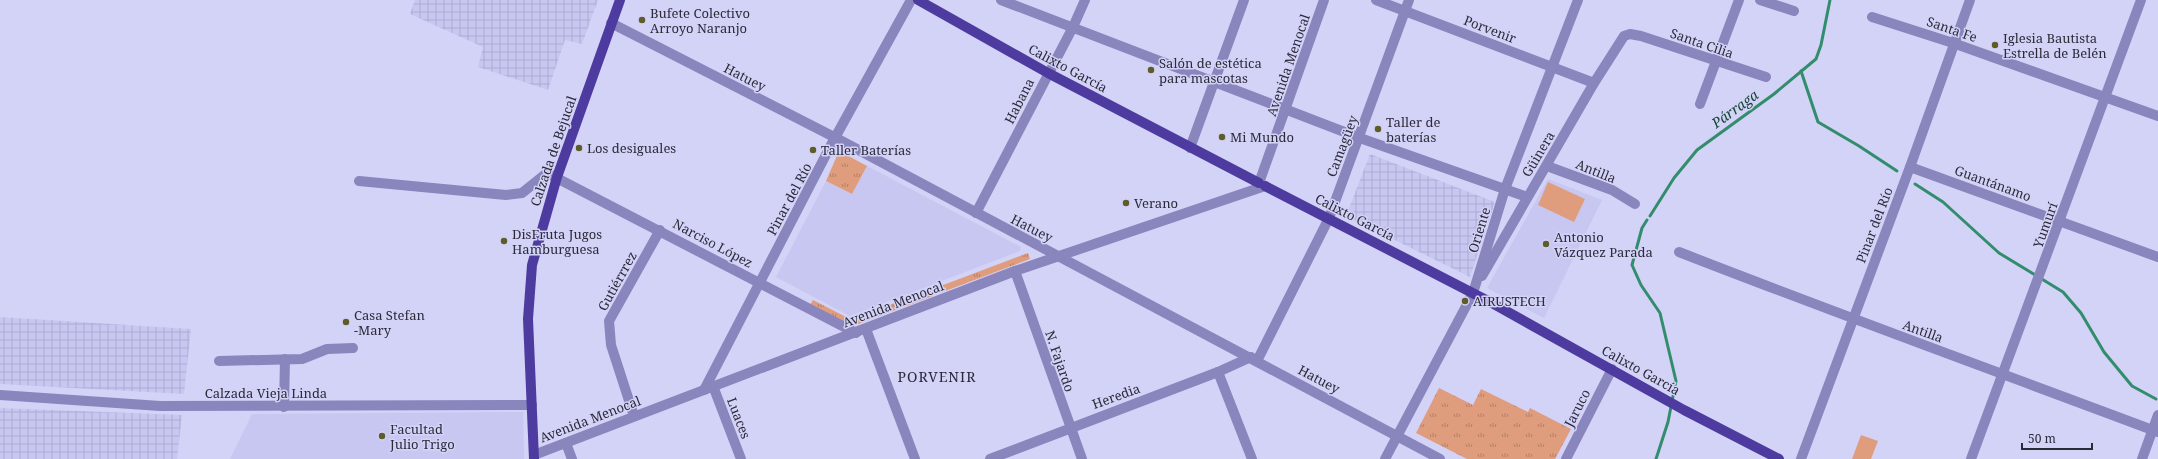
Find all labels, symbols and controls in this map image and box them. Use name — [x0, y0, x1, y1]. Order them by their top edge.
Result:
place label: Bufete Colectivo Arroyo Naranjo — [650, 4, 750, 37]
street label: Porvenir — [1461, 11, 1519, 47]
street label: Avenida Menocal — [1262, 12, 1314, 118]
street label: Santa Fe — [1924, 12, 1980, 46]
marker: Bufete Colectivo Arroyo Naranjo — [637, 15, 647, 25]
street label: Santa Cilia — [1668, 24, 1736, 62]
place label: Iglesia Bautista Estrella de Belén — [2003, 29, 2107, 62]
street label: Calixto García — [1025, 40, 1111, 96]
marker: Iglesia Bautista Estrella de Belén — [1990, 40, 2000, 50]
place label: Salón de estética para mascotas — [1159, 54, 1262, 87]
street label: Hatuey — [721, 59, 770, 95]
marker: Salón de estética para mascotas — [1146, 65, 1156, 75]
street label: Habana — [1000, 75, 1038, 127]
water label: Párraga — [1707, 85, 1763, 133]
street label: Calzada de Bejucal — [526, 93, 580, 209]
street label: Camagüey — [1322, 112, 1362, 179]
place label: Taller de baterías — [1386, 113, 1440, 146]
marker: Taller de baterías — [1373, 124, 1383, 134]
place label: Mi Mundo — [1230, 128, 1294, 146]
street label: Güinera — [1517, 128, 1559, 180]
marker: Mi Mundo — [1217, 132, 1227, 142]
place label: Los desiguales — [587, 139, 676, 157]
place label: Taller Baterías — [821, 141, 911, 159]
marker: Los desiguales — [574, 143, 584, 153]
marker: Taller Baterías — [808, 145, 818, 155]
street label: Antilla — [1573, 155, 1619, 187]
street label: Pinar del Río — [762, 160, 816, 238]
street label: Guantánamo — [1952, 161, 2034, 205]
street label: Pinar del Río — [1851, 185, 1897, 265]
street label: Calixto García — [1312, 189, 1398, 245]
place label: Verano — [1134, 194, 1178, 212]
marker: Verano — [1121, 198, 1131, 208]
street label: Yumurí — [2028, 199, 2062, 251]
street label: Oriente — [1464, 205, 1494, 255]
street label: Hatuey — [1008, 210, 1057, 246]
street label: Narciso López — [670, 214, 756, 272]
place label: DisFruta Jugos Hamburguesa — [512, 225, 602, 258]
place label: Antonio Vázquez Parada — [1554, 228, 1653, 261]
marker: DisFruta Jugos Hamburguesa — [499, 236, 509, 246]
marker: Antonio Vázquez Parada — [1541, 239, 1551, 249]
street label: Gutiérrrez — [593, 248, 641, 314]
street label: Avenida Menocal — [840, 276, 946, 332]
place label: AIRUSTECH — [1473, 292, 1546, 310]
marker: AIRUSTECH — [1460, 296, 1470, 306]
place label: Casa Stefan -Mary — [354, 306, 426, 339]
street label: Antilla — [1900, 315, 1946, 347]
marker: Casa Stefan -Mary — [341, 317, 351, 327]
street label: N. Fajardo — [1041, 328, 1079, 394]
street label: Calixto García — [1599, 341, 1683, 399]
street label: Hatuey — [1295, 361, 1344, 398]
district label: PORVENIR — [898, 367, 976, 386]
street label: Heredia — [1090, 379, 1142, 413]
street label: Calzada Vieja Linda — [205, 384, 327, 402]
street label: Jaruco — [1559, 386, 1594, 431]
street label: Avenida Menocal — [537, 391, 643, 447]
street label: Luaces — [723, 395, 755, 441]
place label: Facultad Julio Trigo — [389, 420, 455, 453]
scale bar — [2022, 425, 2092, 451]
text: 50 m — [2028, 430, 2056, 447]
marker: Facultad Julio Trigo — [377, 431, 387, 441]

